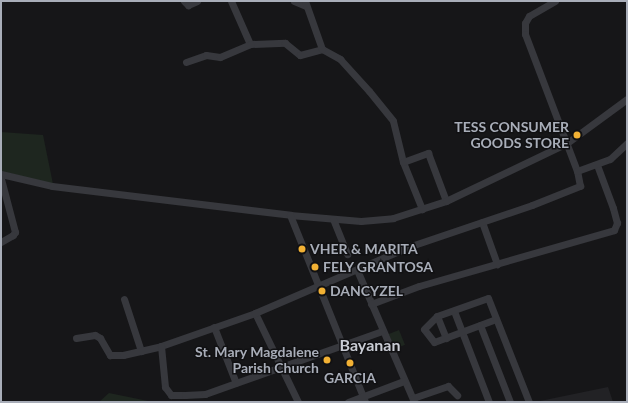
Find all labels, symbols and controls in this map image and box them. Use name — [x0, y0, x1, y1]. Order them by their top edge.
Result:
place label: TESS CONSUMER GOODS STORE — [454, 119, 569, 152]
marker: TESS CONSUMER GOODS STORE — [572, 130, 582, 140]
place label: VHER & MARITA — [310, 241, 418, 257]
marker: VHER & MARITA — [297, 244, 307, 254]
place label: FELY GRANTOSA — [323, 259, 434, 275]
marker: FELY GRANTOSA — [310, 262, 320, 272]
place label: DANCYZEL — [330, 283, 403, 299]
marker: DANCYZEL — [317, 286, 327, 296]
district label: Bayanan — [340, 335, 400, 355]
place label: St. Mary Magdalene Parish Church — [195, 344, 319, 376]
marker: St. Mary Magdalene Parish Church — [322, 355, 332, 365]
marker: GARCIA — [345, 358, 355, 368]
place label: GARCIA — [324, 370, 376, 386]

